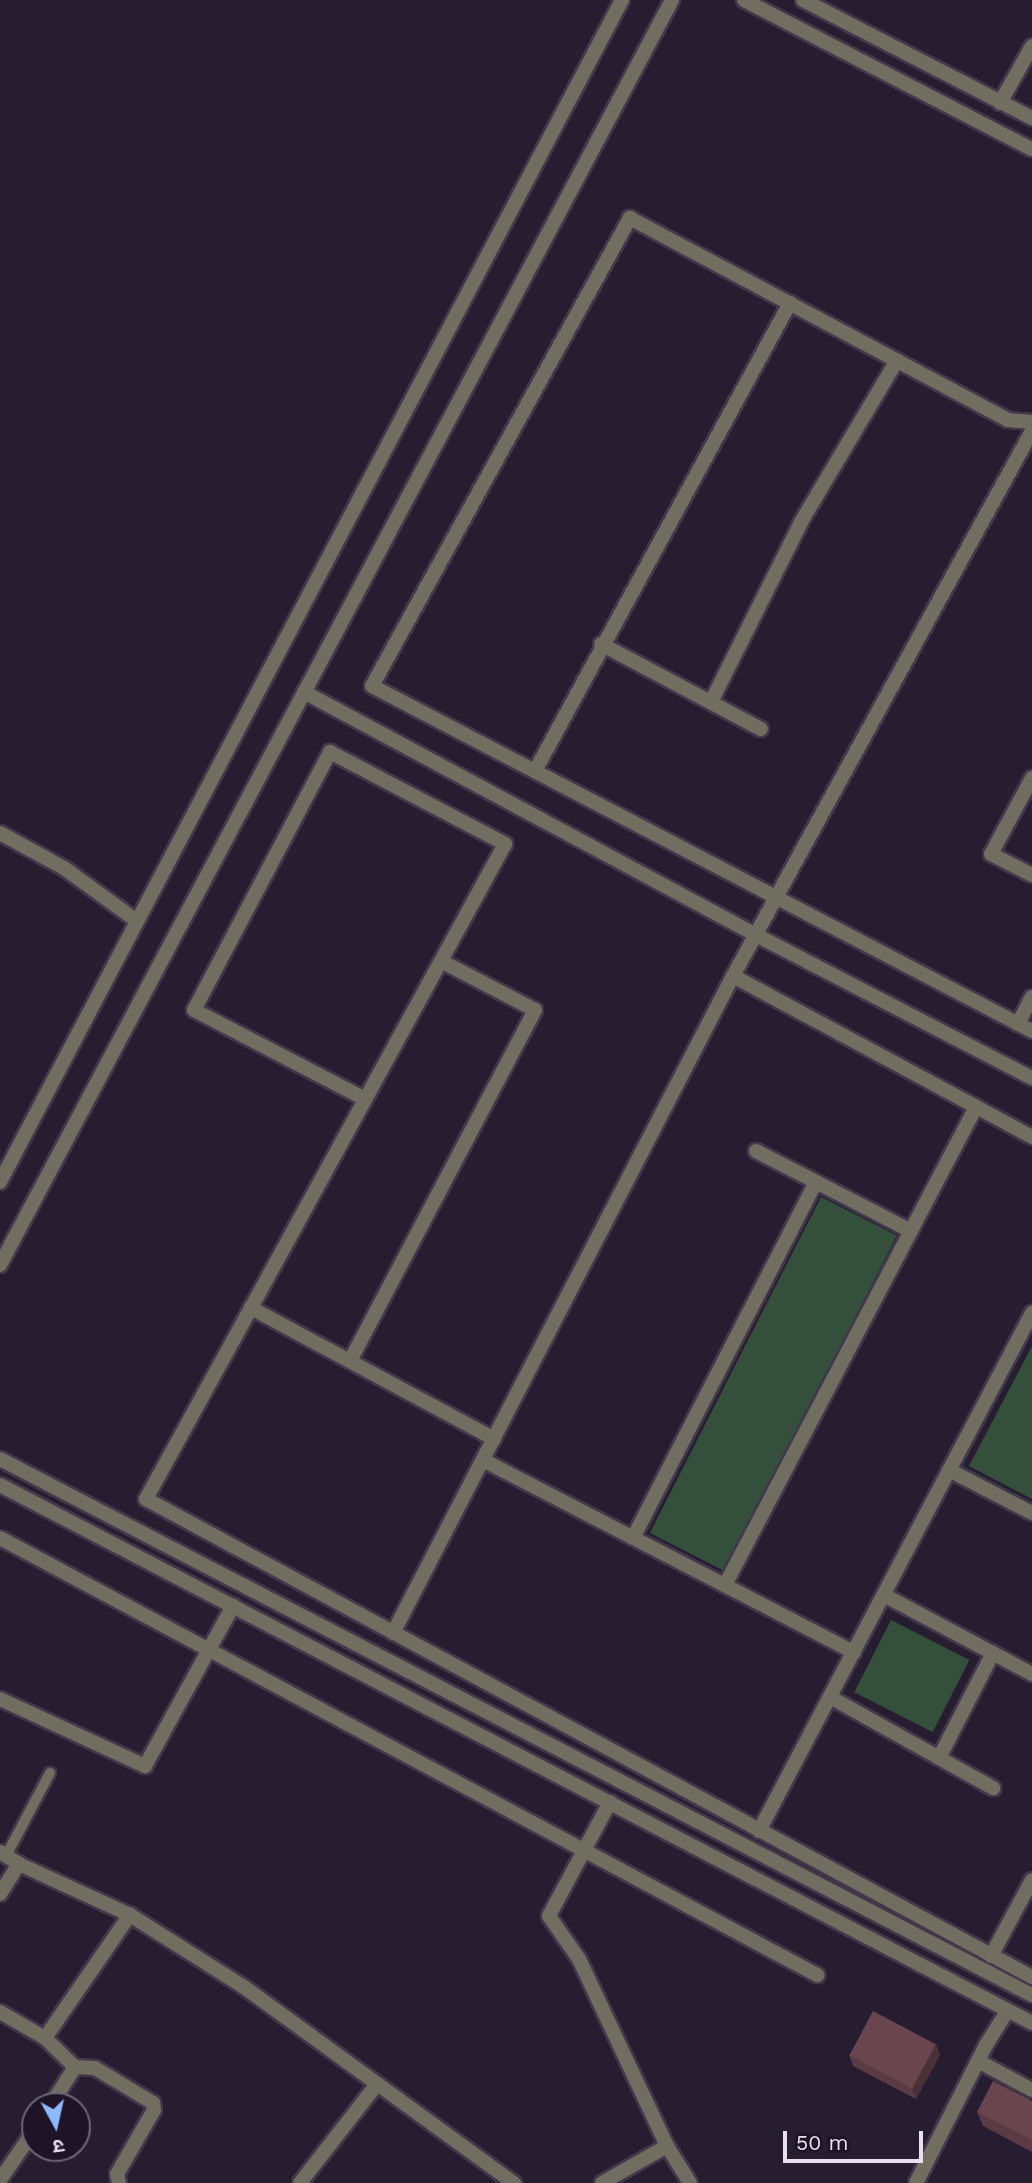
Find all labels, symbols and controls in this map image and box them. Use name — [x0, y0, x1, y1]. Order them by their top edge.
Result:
north arrow — [21, 2092, 91, 2162]
scale bar — [787, 2116, 927, 2160]
text: 50 m — [796, 2130, 848, 2155]
text: उ — [52, 2134, 66, 2158]

